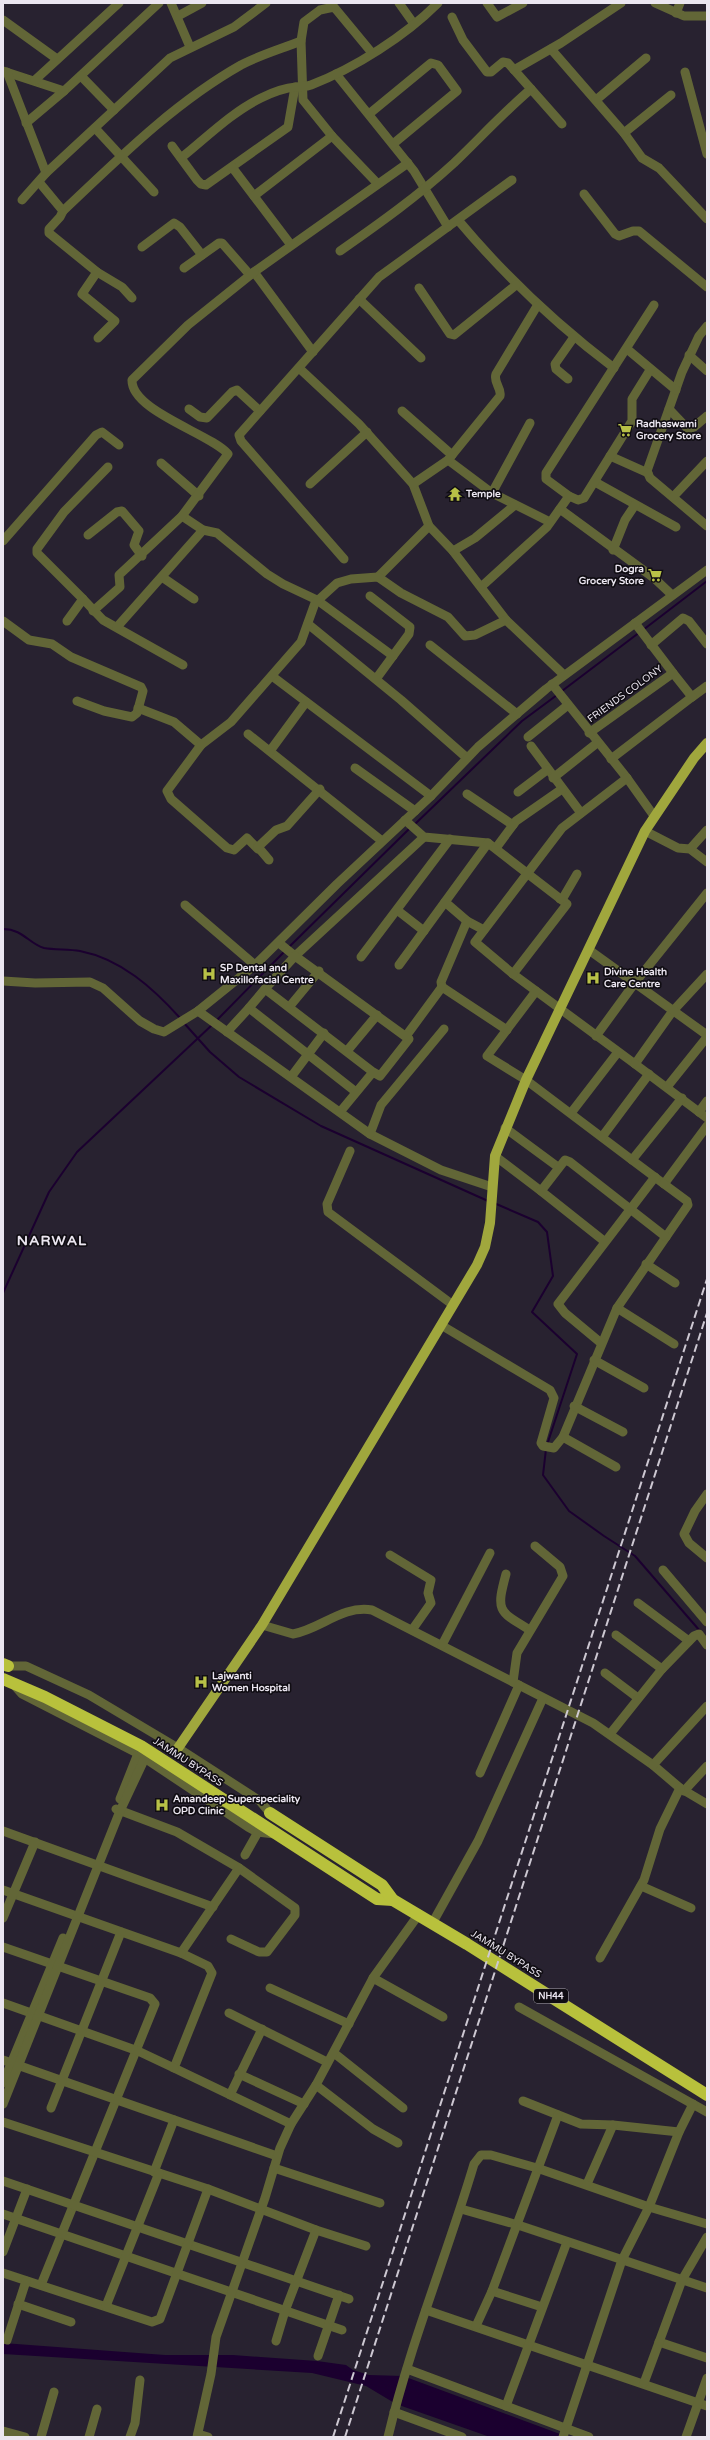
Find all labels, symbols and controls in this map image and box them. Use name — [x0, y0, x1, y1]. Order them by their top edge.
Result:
place label: Radhaswami Grocery Store — [636, 418, 702, 442]
supermarket icon: Radhaswami Grocery Store — [617, 422, 633, 438]
temple icon: Temple — [447, 486, 463, 502]
place label: Temple — [465, 488, 501, 500]
place label: Dogra Grocery Store — [579, 563, 644, 587]
supermarket icon: Dogra Grocery Store — [647, 567, 663, 583]
street label: FRIENDS COLONY — [585, 662, 665, 725]
place label: SP Dental and Maxillofacial Centre — [220, 962, 314, 986]
hospital icon: SP Dental and Maxillofacial Centre — [201, 966, 217, 982]
place label: Divine Health Care Centre — [604, 966, 667, 990]
hospital icon: Divine Health Care Centre — [585, 970, 601, 986]
district label: NARWAL — [17, 1232, 87, 1249]
place label: Lajwanti Women Hospital — [212, 1670, 290, 1694]
hospital icon: Lajwanti Women Hospital — [193, 1674, 209, 1690]
street label: JAMMU BYPASS — [151, 1735, 225, 1789]
place label: Amandeep Superspeciality OPD Clinic — [173, 1793, 301, 1817]
hospital icon: Amandeep Superspeciality OPD Clinic — [154, 1797, 170, 1813]
street label: JAMMU BYPASS — [469, 1928, 543, 1980]
road number: NH44 — [534, 1989, 568, 2003]

